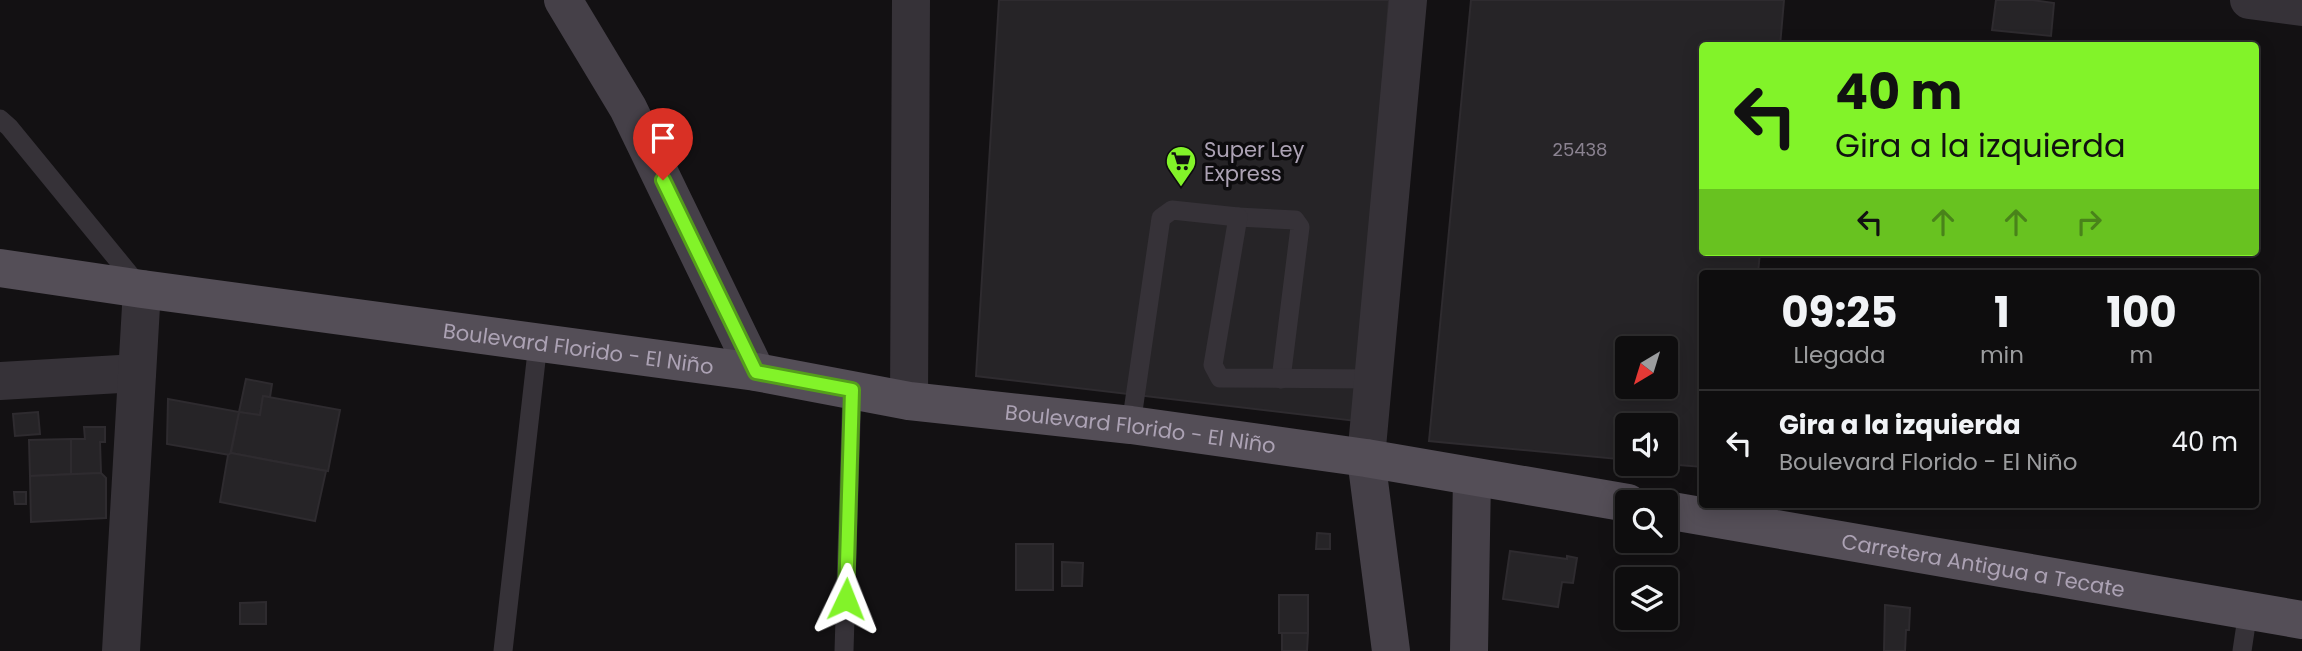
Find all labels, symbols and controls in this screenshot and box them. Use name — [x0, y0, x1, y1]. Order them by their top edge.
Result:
text: 40 m — [1835, 58, 1962, 126]
icon: left — [1720, 70, 1811, 161]
pin — [633, 108, 693, 180]
icon: arrive — [644, 119, 682, 157]
text: Gira a la izquierda — [1835, 123, 2126, 168]
place label: Super Ley Express — [1204, 135, 1305, 188]
house number: 25438 — [1553, 137, 1607, 162]
supermarket icon: Super Ley Express — [1164, 144, 1198, 188]
icon: left — [1851, 203, 1889, 241]
icon: ahead — [1924, 203, 1962, 241]
icon: ahead — [1997, 203, 2035, 241]
icon: right — [2070, 203, 2108, 241]
text: 09:25 — [1781, 283, 1898, 342]
text: 1 — [1994, 283, 2010, 342]
text: 100 — [2106, 283, 2177, 342]
street label: Boulevard Florido - El Niño — [441, 315, 716, 381]
north arrow — [1615, 336, 1678, 399]
map controls — [1615, 336, 1678, 630]
text: Llegada — [1793, 339, 1885, 371]
text: min — [1980, 339, 2024, 371]
text: m — [2130, 339, 2153, 371]
street label: Boulevard Florido - El Niño — [1004, 397, 1278, 460]
text: Gira a la izquierda — [1779, 407, 2021, 443]
button: sound — [1615, 413, 1678, 476]
icon: left — [1720, 424, 1758, 462]
text: 40 m — [2172, 424, 2238, 460]
text: Boulevard Florido - El Niño — [1779, 446, 2077, 478]
button: search — [1615, 490, 1678, 553]
street label: Carretera Antigua a Tecate — [1839, 526, 2127, 604]
position arrow — [809, 562, 883, 636]
button: layers — [1615, 567, 1678, 630]

